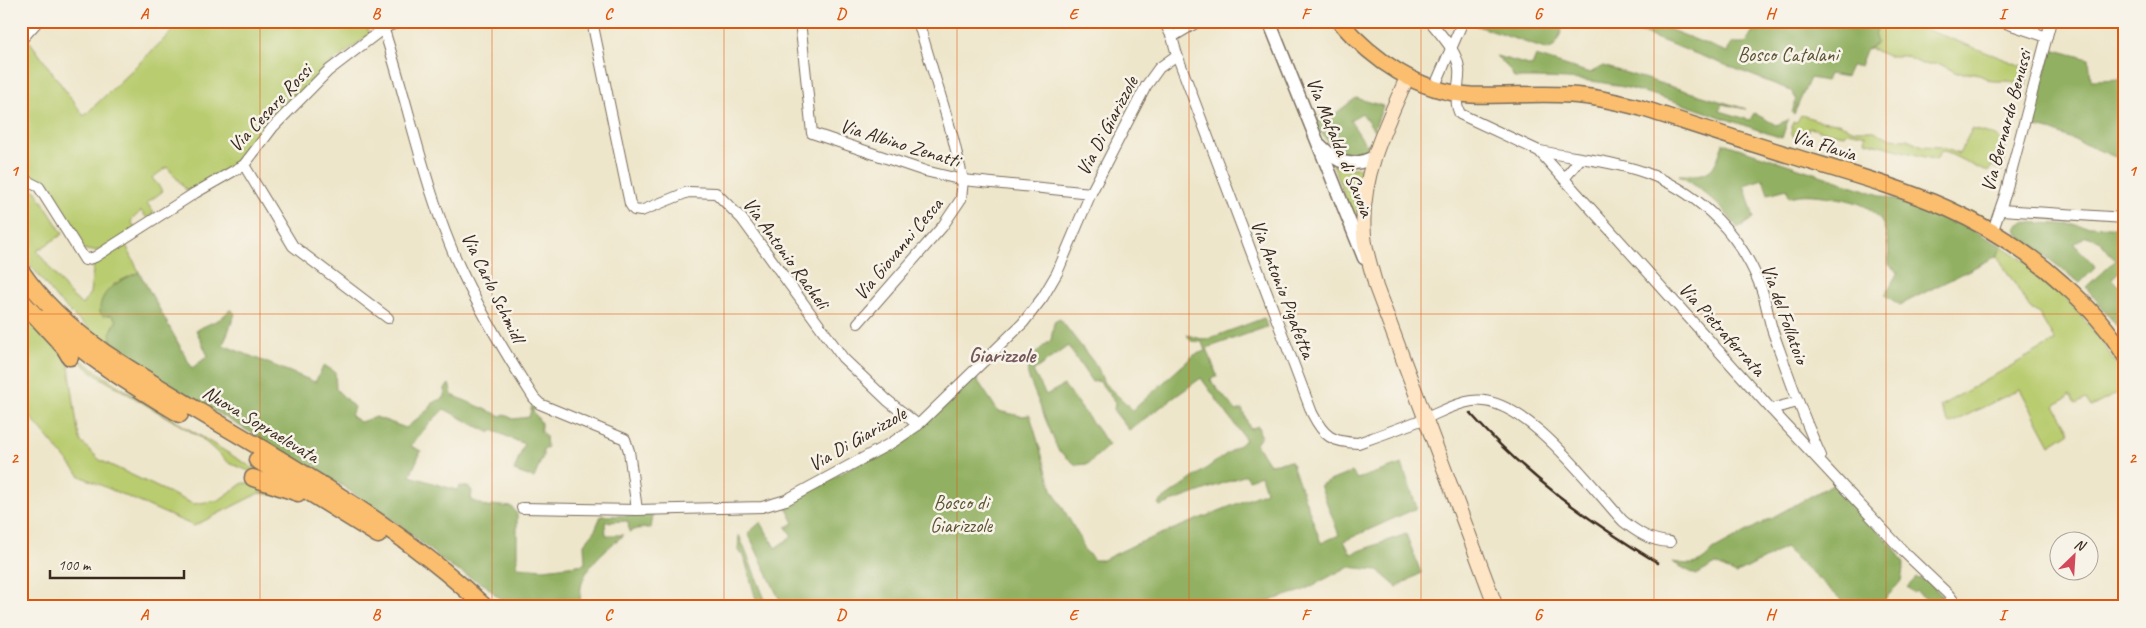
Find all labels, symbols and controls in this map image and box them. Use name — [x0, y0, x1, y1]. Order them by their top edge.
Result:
text: A — [140, 4, 150, 24]
text: B — [372, 4, 382, 24]
text: C — [604, 4, 614, 24]
text: D — [836, 4, 847, 24]
text: E — [1069, 4, 1080, 24]
text: F — [1301, 4, 1312, 24]
text: G — [1534, 4, 1544, 24]
text: H — [1765, 4, 1777, 24]
text: I — [1999, 4, 2009, 24]
park label: Bosco Catalani — [1738, 42, 1841, 67]
street label: Via Bernardo Benussi — [1975, 45, 2038, 195]
street label: Via Cesare Rossi — [223, 57, 319, 157]
street label: Via Di Giarizzole — [1070, 71, 1144, 180]
street label: Via Mafalda di Savoia — [1301, 74, 1380, 222]
street label: Via Albino Zenatti — [837, 113, 965, 174]
street label: Via Flavia — [1789, 123, 1861, 167]
text: 1 — [10, 161, 19, 181]
text: 1 — [2128, 161, 2137, 181]
street label: Via Giovanni Cesca — [848, 191, 949, 305]
street label: Via Antonio Racheli — [737, 192, 836, 316]
street label: Via Antonio Pigafetta — [1245, 216, 1322, 363]
street label: Via Carlo Schmidl — [456, 228, 532, 349]
street label: Via del Follatoio — [1755, 261, 1815, 369]
street label: Via Pietraferrata — [1673, 277, 1772, 383]
district label: Giarizzole — [969, 342, 1037, 368]
street label: Nuova Sopraelevata — [198, 379, 325, 470]
street label: Via Di Giarizzole — [804, 400, 912, 477]
text: 2 — [10, 448, 19, 468]
text: 2 — [2128, 448, 2137, 468]
park label: Bosco di Giarizzole — [930, 490, 994, 538]
north arrow — [2048, 530, 2098, 580]
text: N — [2072, 535, 2089, 555]
scale bar — [50, 548, 184, 580]
text: 100 m — [58, 556, 92, 575]
text: A — [140, 605, 150, 625]
text: B — [372, 605, 382, 625]
text: C — [604, 605, 614, 625]
text: D — [836, 605, 847, 625]
text: E — [1069, 605, 1080, 625]
text: F — [1301, 605, 1312, 625]
text: G — [1534, 605, 1544, 625]
text: H — [1765, 605, 1777, 625]
text: I — [1999, 605, 2009, 625]

